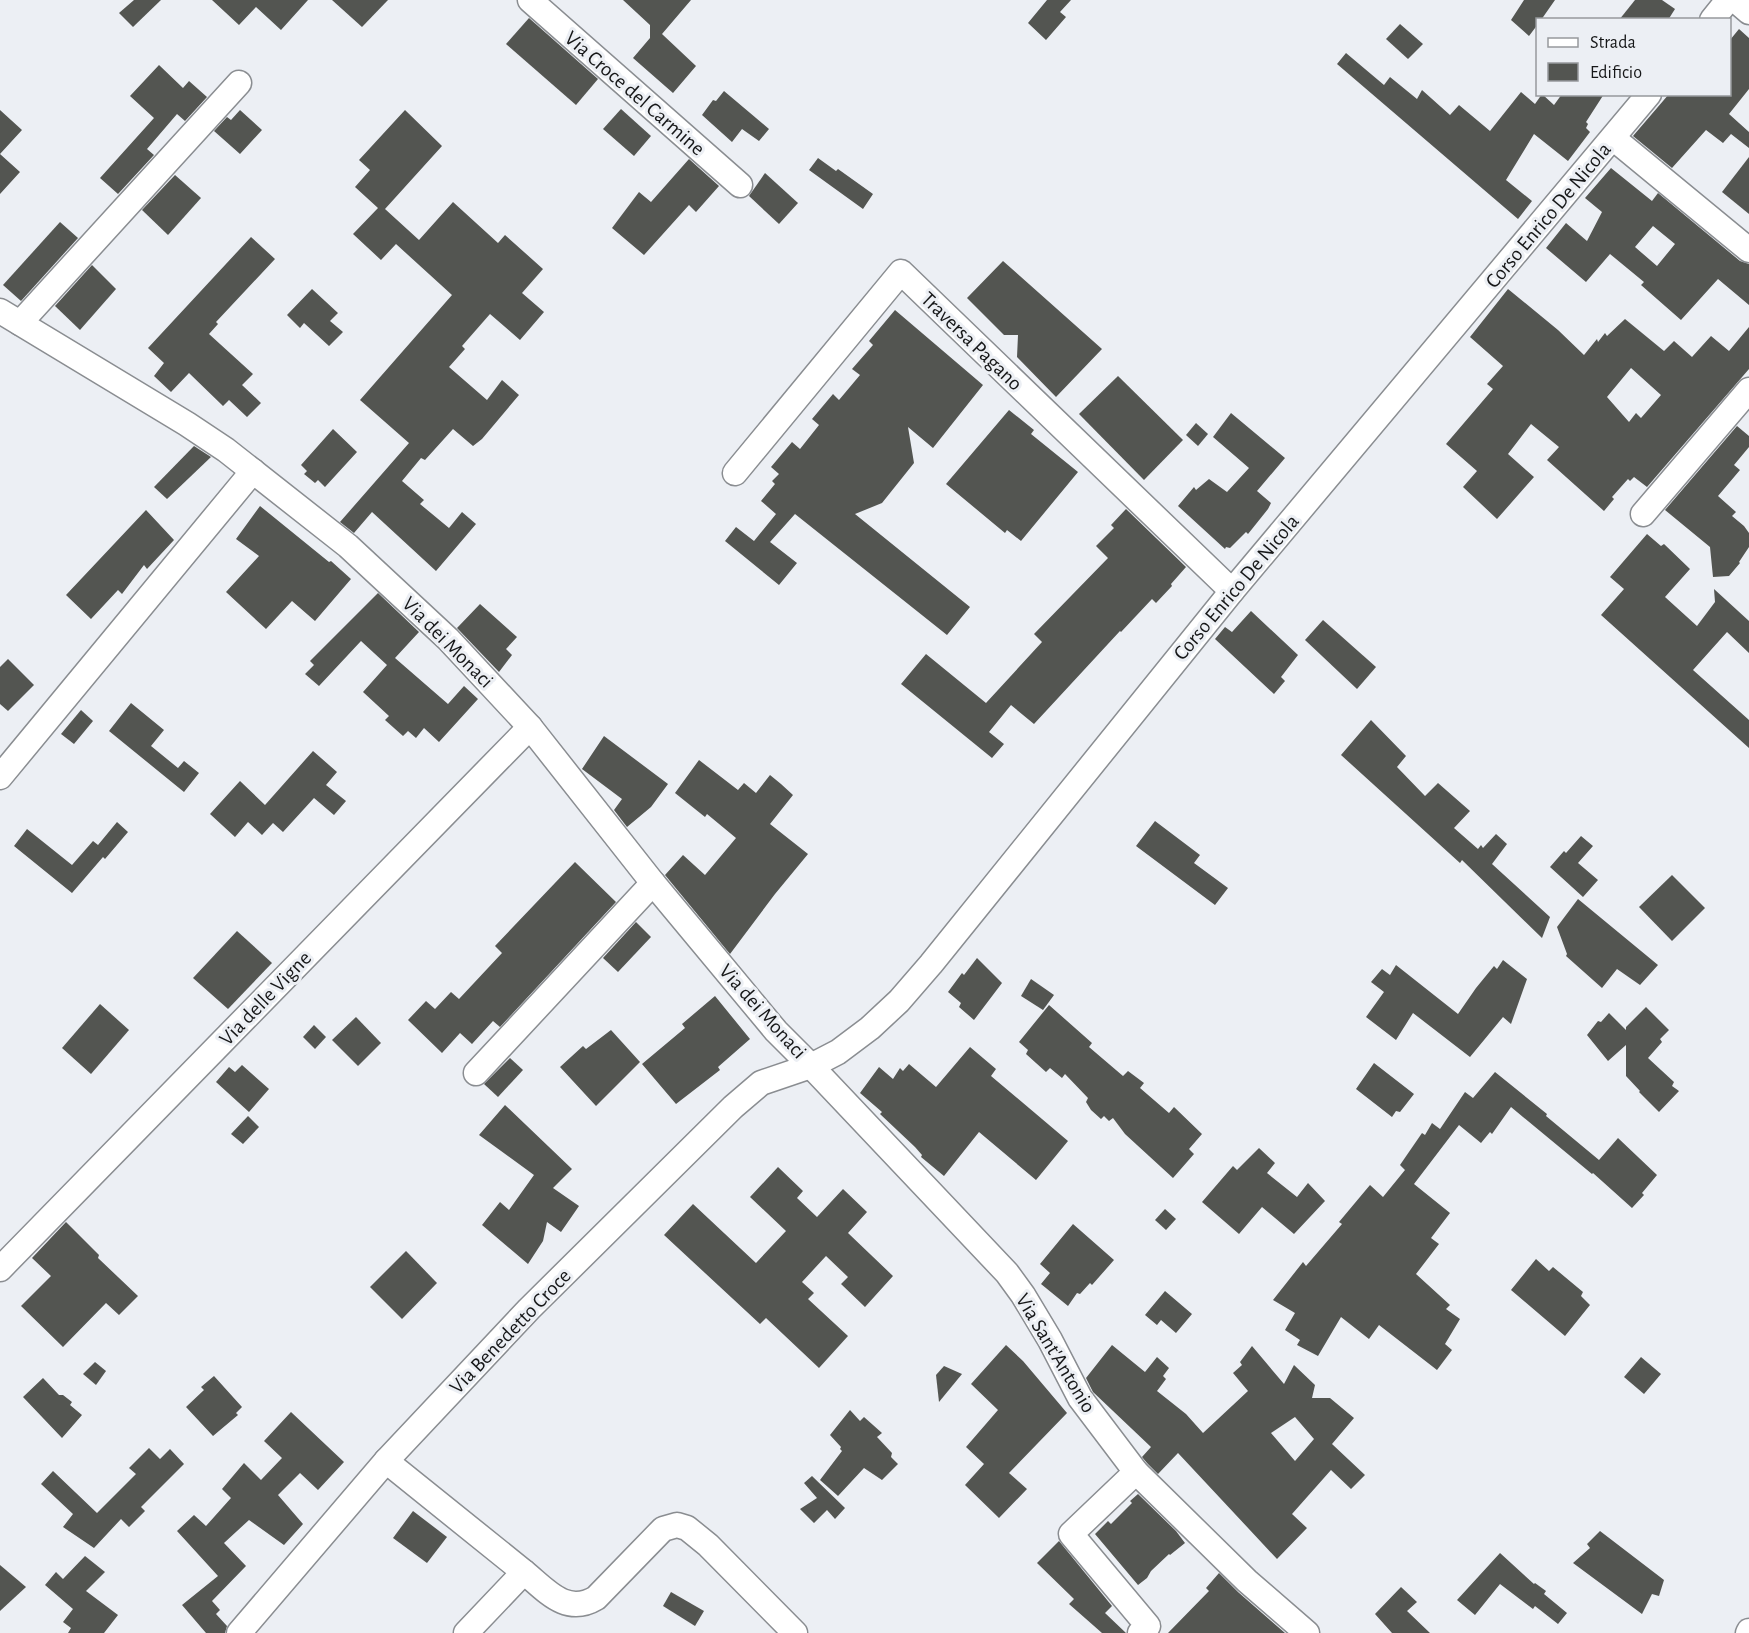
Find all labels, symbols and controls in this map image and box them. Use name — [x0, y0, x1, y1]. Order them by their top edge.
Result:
legend — [1536, 18, 1731, 96]
street label: Via Croce del Carmine — [561, 27, 709, 160]
text: Strada — [1590, 34, 1636, 52]
text: Edificio — [1590, 64, 1642, 82]
street label: Corso Enrico De Nicola — [1482, 138, 1615, 292]
street label: Traversa Pagano — [917, 288, 1026, 395]
street label: Corso Enrico De Nicola — [1170, 510, 1303, 664]
street label: Via dei Monaci — [398, 593, 497, 692]
street label: Via delle Vigne — [215, 947, 315, 1049]
street label: Via dei Monaci — [715, 960, 810, 1063]
street label: Via Benedetto Croce — [446, 1265, 575, 1398]
street label: Via Sant'Antonio — [1012, 1290, 1099, 1416]

